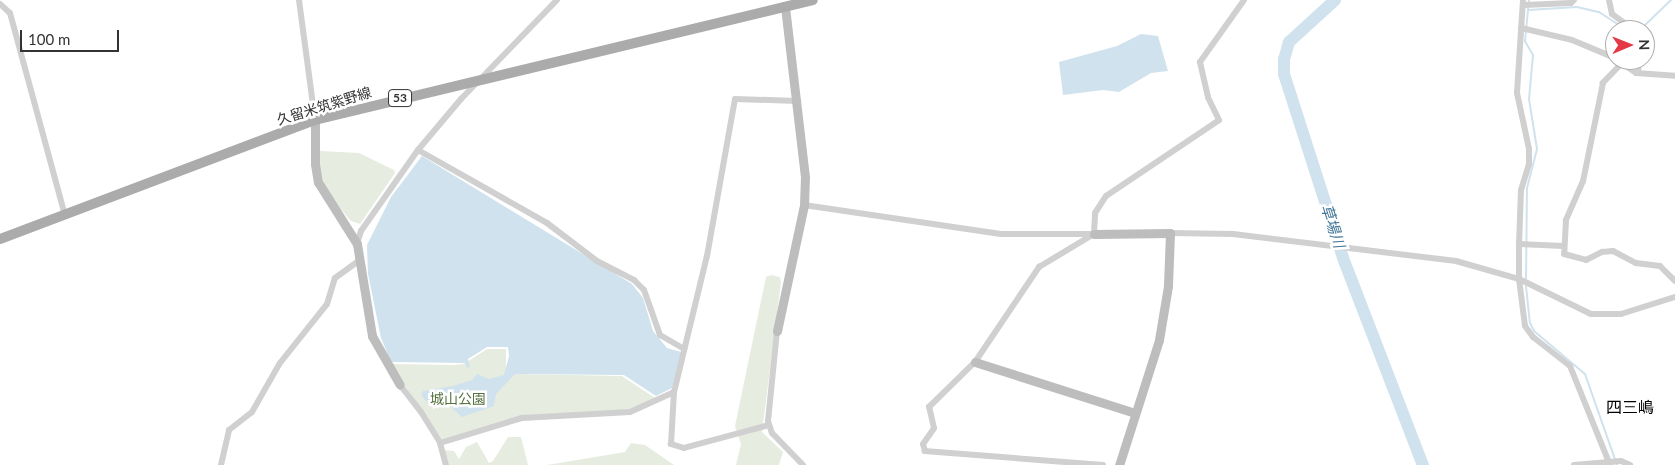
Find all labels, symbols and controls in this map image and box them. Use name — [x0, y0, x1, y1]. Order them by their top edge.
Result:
scale bar — [22, 20, 121, 52]
north arrow — [1605, 20, 1655, 70]
text: 100 m — [28, 30, 70, 48]
text: N — [1636, 39, 1653, 50]
street label: 久留米筑紫野線 — [275, 84, 373, 128]
road number: 53 — [388, 89, 412, 108]
water label: 草場川 — [1317, 202, 1349, 250]
park label: 城山公園 — [430, 391, 486, 407]
district label: 四三嶋 — [1606, 397, 1654, 417]

